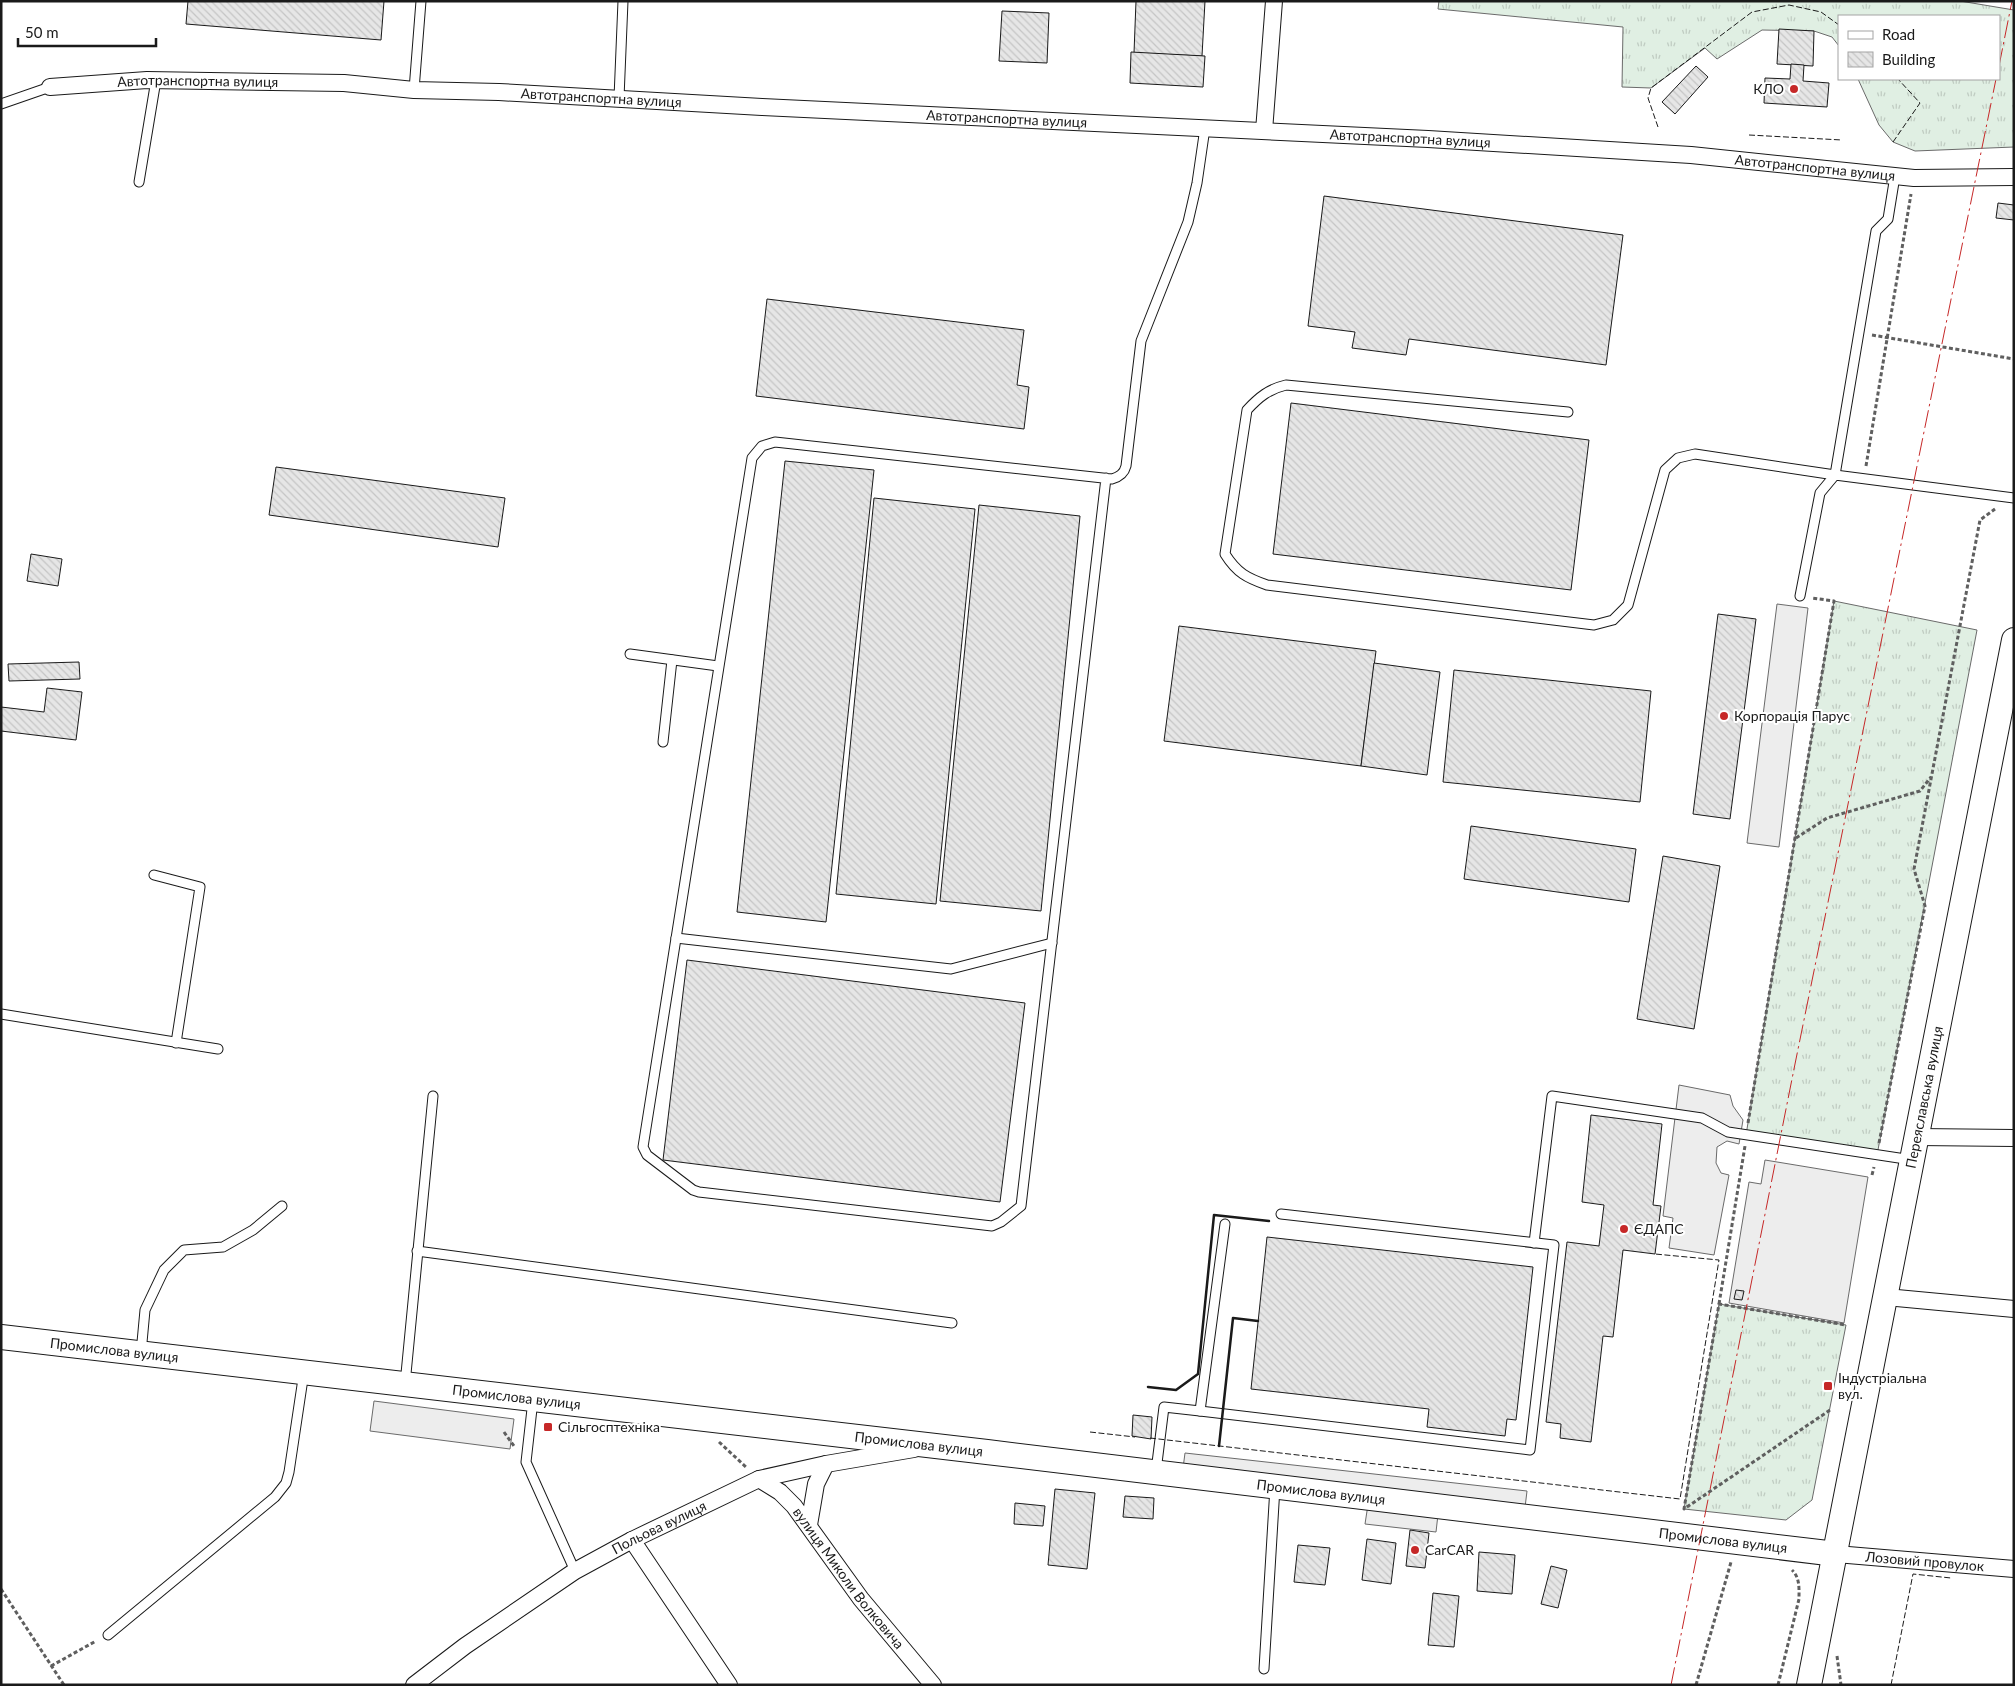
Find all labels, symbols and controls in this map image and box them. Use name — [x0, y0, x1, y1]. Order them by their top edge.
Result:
scale bar — [18, 15, 155, 47]
legend — [1838, 15, 2000, 80]
text: 50 m — [25, 23, 59, 41]
text: Road — [1882, 25, 1915, 43]
text: Building — [1882, 50, 1935, 68]
street label: Автотранспортна вулиця — [117, 71, 278, 90]
place label: КЛО — [1753, 80, 1784, 97]
marker: КЛО — [1788, 83, 1800, 95]
street label: Автотранспортна вулиця — [520, 84, 682, 110]
street label: Автотранспортна вулиця — [926, 106, 1088, 131]
street label: Автотранспортна вулиця — [1329, 125, 1491, 151]
street label: Автотранспортна вулиця — [1734, 151, 1896, 184]
place label: Корпорація Парус — [1734, 707, 1850, 724]
marker: Корпорація Парус — [1718, 710, 1730, 722]
street label: Переяславська вулиця — [1902, 1024, 1946, 1170]
place label: ЄДАПС — [1634, 1220, 1684, 1237]
marker: ЄДАПС — [1618, 1223, 1630, 1235]
street label: Промислова вулиця — [49, 1334, 179, 1366]
place label: Індустріальна вул. — [1838, 1369, 1927, 1402]
marker: Індустріальна вул. — [1822, 1380, 1834, 1392]
street label: Промислова вулиця — [451, 1381, 582, 1413]
place label: Сільгосптехніка — [558, 1418, 660, 1435]
marker: Сільгосптехніка — [542, 1421, 554, 1433]
street label: Промислова вулиця — [854, 1428, 984, 1459]
street label: Промислова вулиця — [1256, 1475, 1386, 1508]
street label: Польова вулиця — [609, 1497, 709, 1557]
street label: вулиця Миколи Волковича — [790, 1504, 908, 1652]
street label: Промислова вулиця — [1658, 1524, 1788, 1556]
place label: CarCAR — [1425, 1541, 1474, 1558]
marker: CarCAR — [1409, 1544, 1421, 1556]
street label: Лозовий провулок — [1864, 1547, 1986, 1575]

